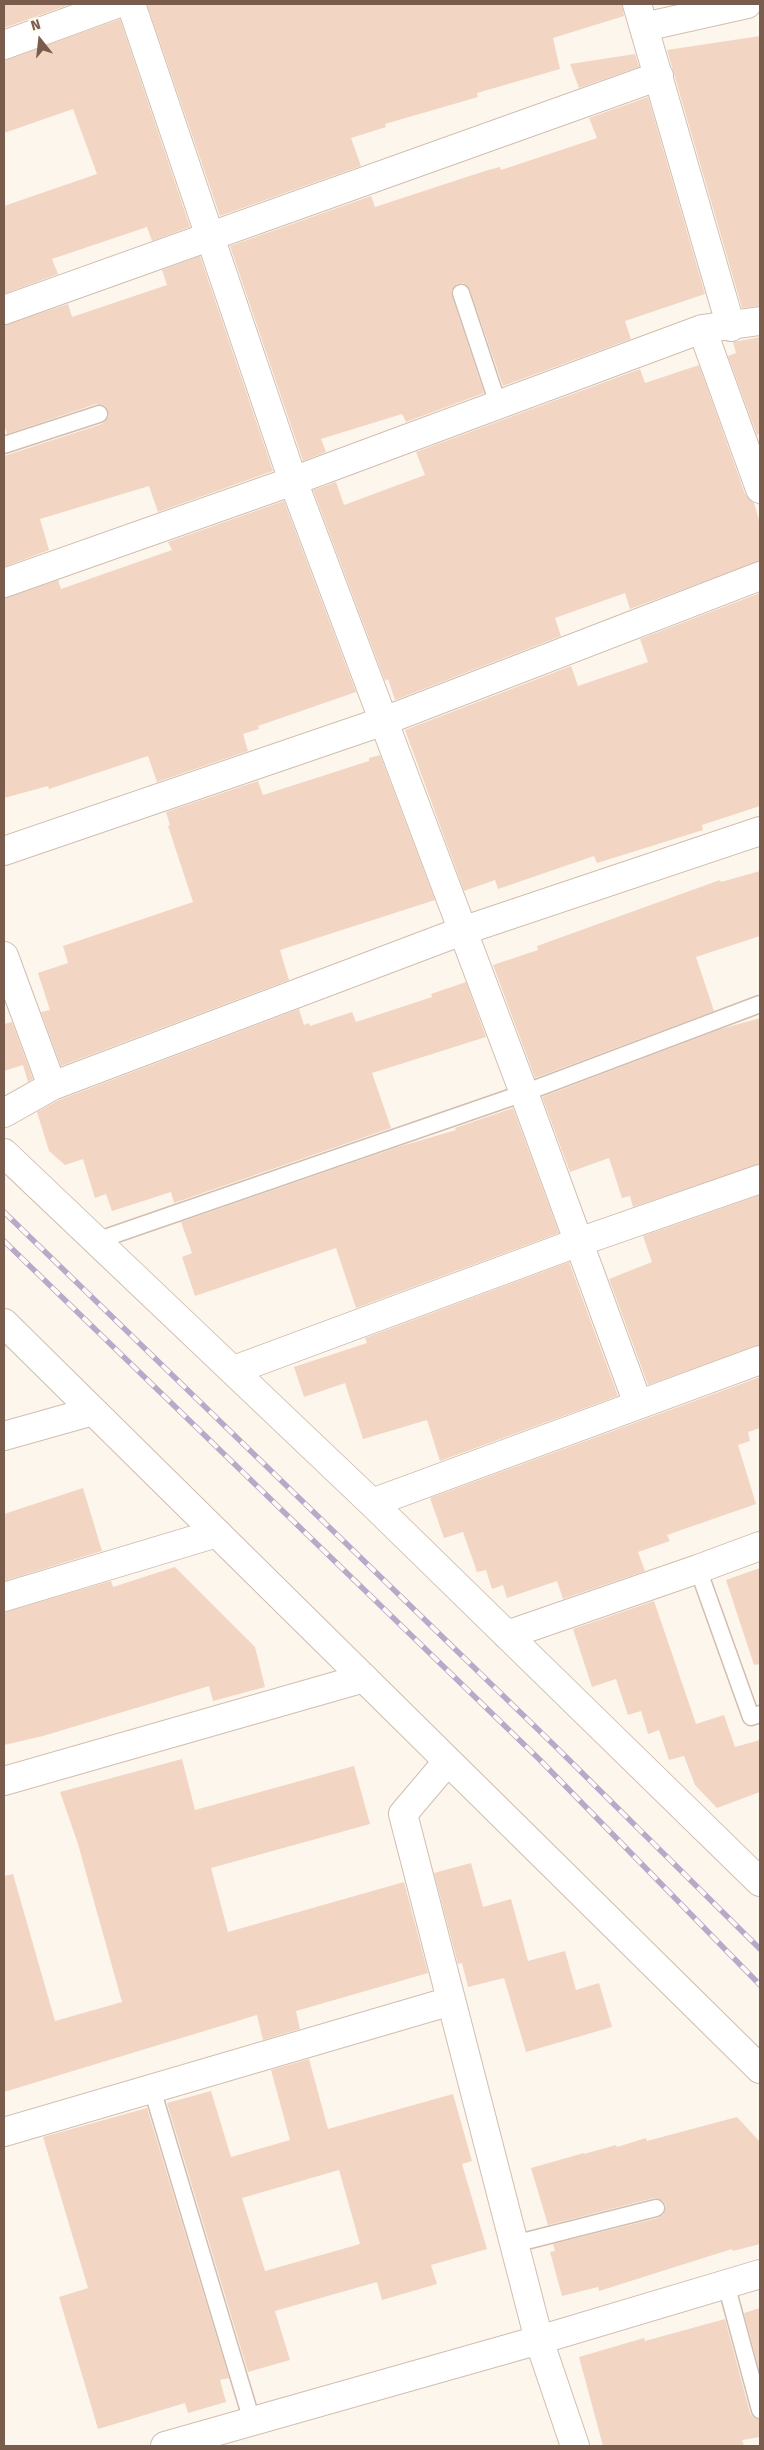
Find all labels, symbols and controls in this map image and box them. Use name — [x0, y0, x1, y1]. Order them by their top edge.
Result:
north arrow — [15, 15, 65, 65]
text: N — [29, 16, 43, 35]

